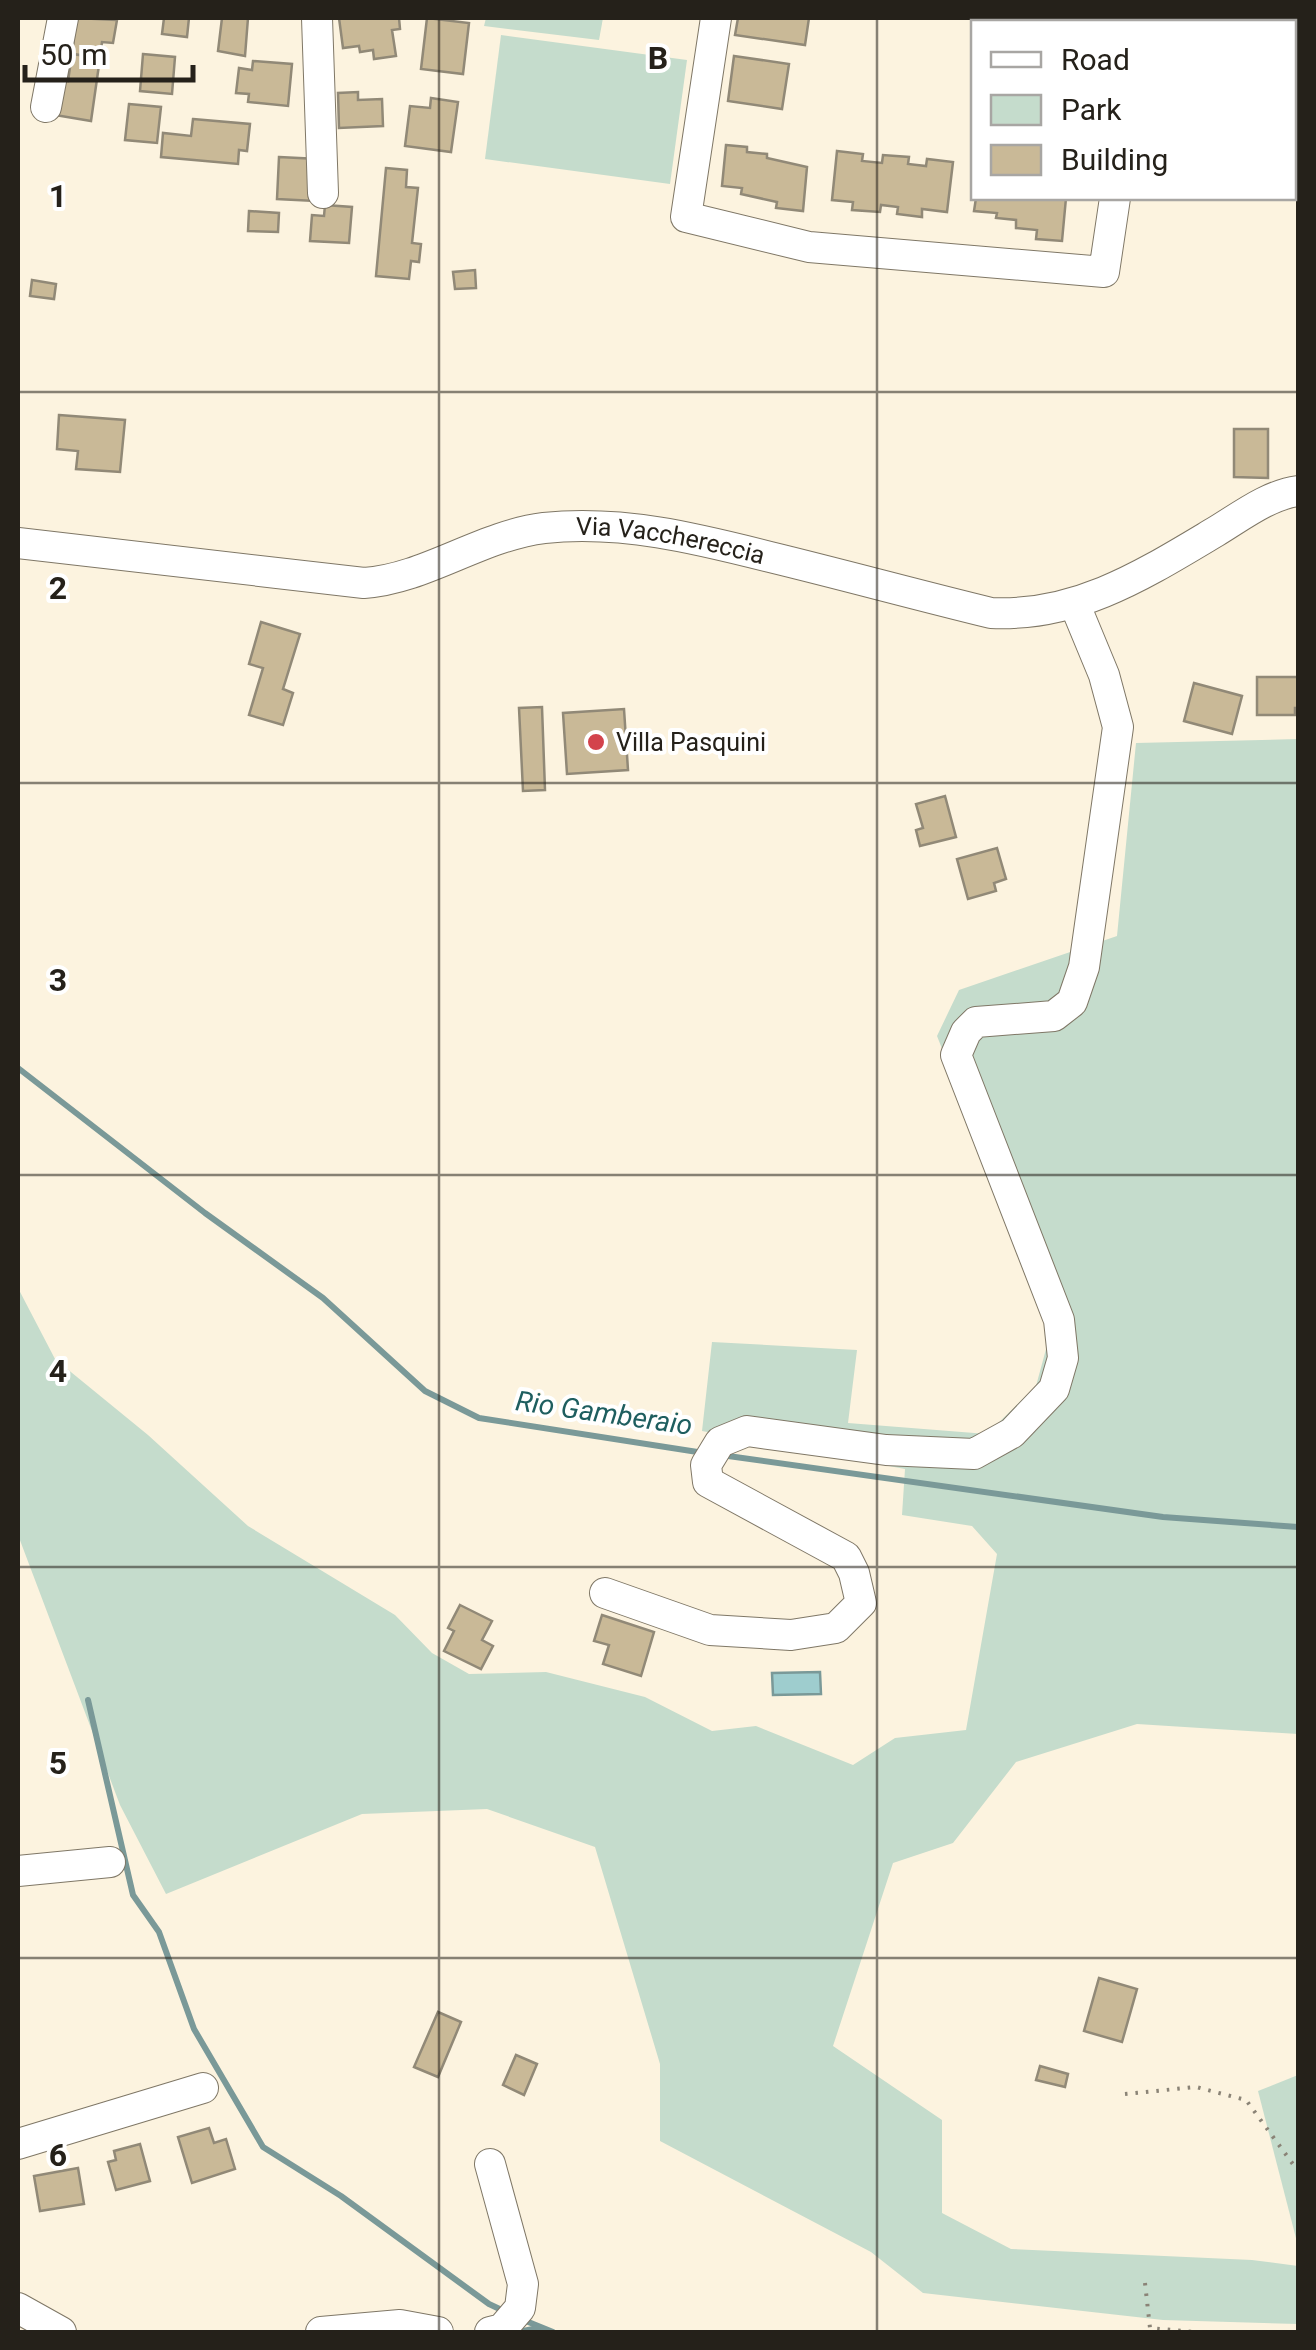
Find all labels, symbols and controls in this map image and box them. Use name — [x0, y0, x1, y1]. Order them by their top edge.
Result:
scale bar — [25, 20, 192, 82]
legend — [971, 20, 1296, 200]
text: 50 m — [40, 37, 107, 72]
text: B — [648, 39, 668, 77]
text: Road — [1061, 42, 1130, 77]
text: Park — [1061, 92, 1122, 127]
text: Building — [1061, 142, 1168, 177]
text: 1 — [49, 177, 67, 215]
street label: Via Vacchereccia — [576, 512, 768, 570]
text: 2 — [49, 569, 67, 607]
place label: Villa Pasquini — [616, 728, 766, 757]
marker: Villa Pasquini — [585, 731, 607, 753]
text: 3 — [49, 961, 67, 999]
text: 4 — [49, 1352, 67, 1390]
water label: Rio Gamberaio — [514, 1384, 694, 1442]
text: 5 — [49, 1744, 67, 1782]
text: 6 — [49, 2136, 67, 2174]

